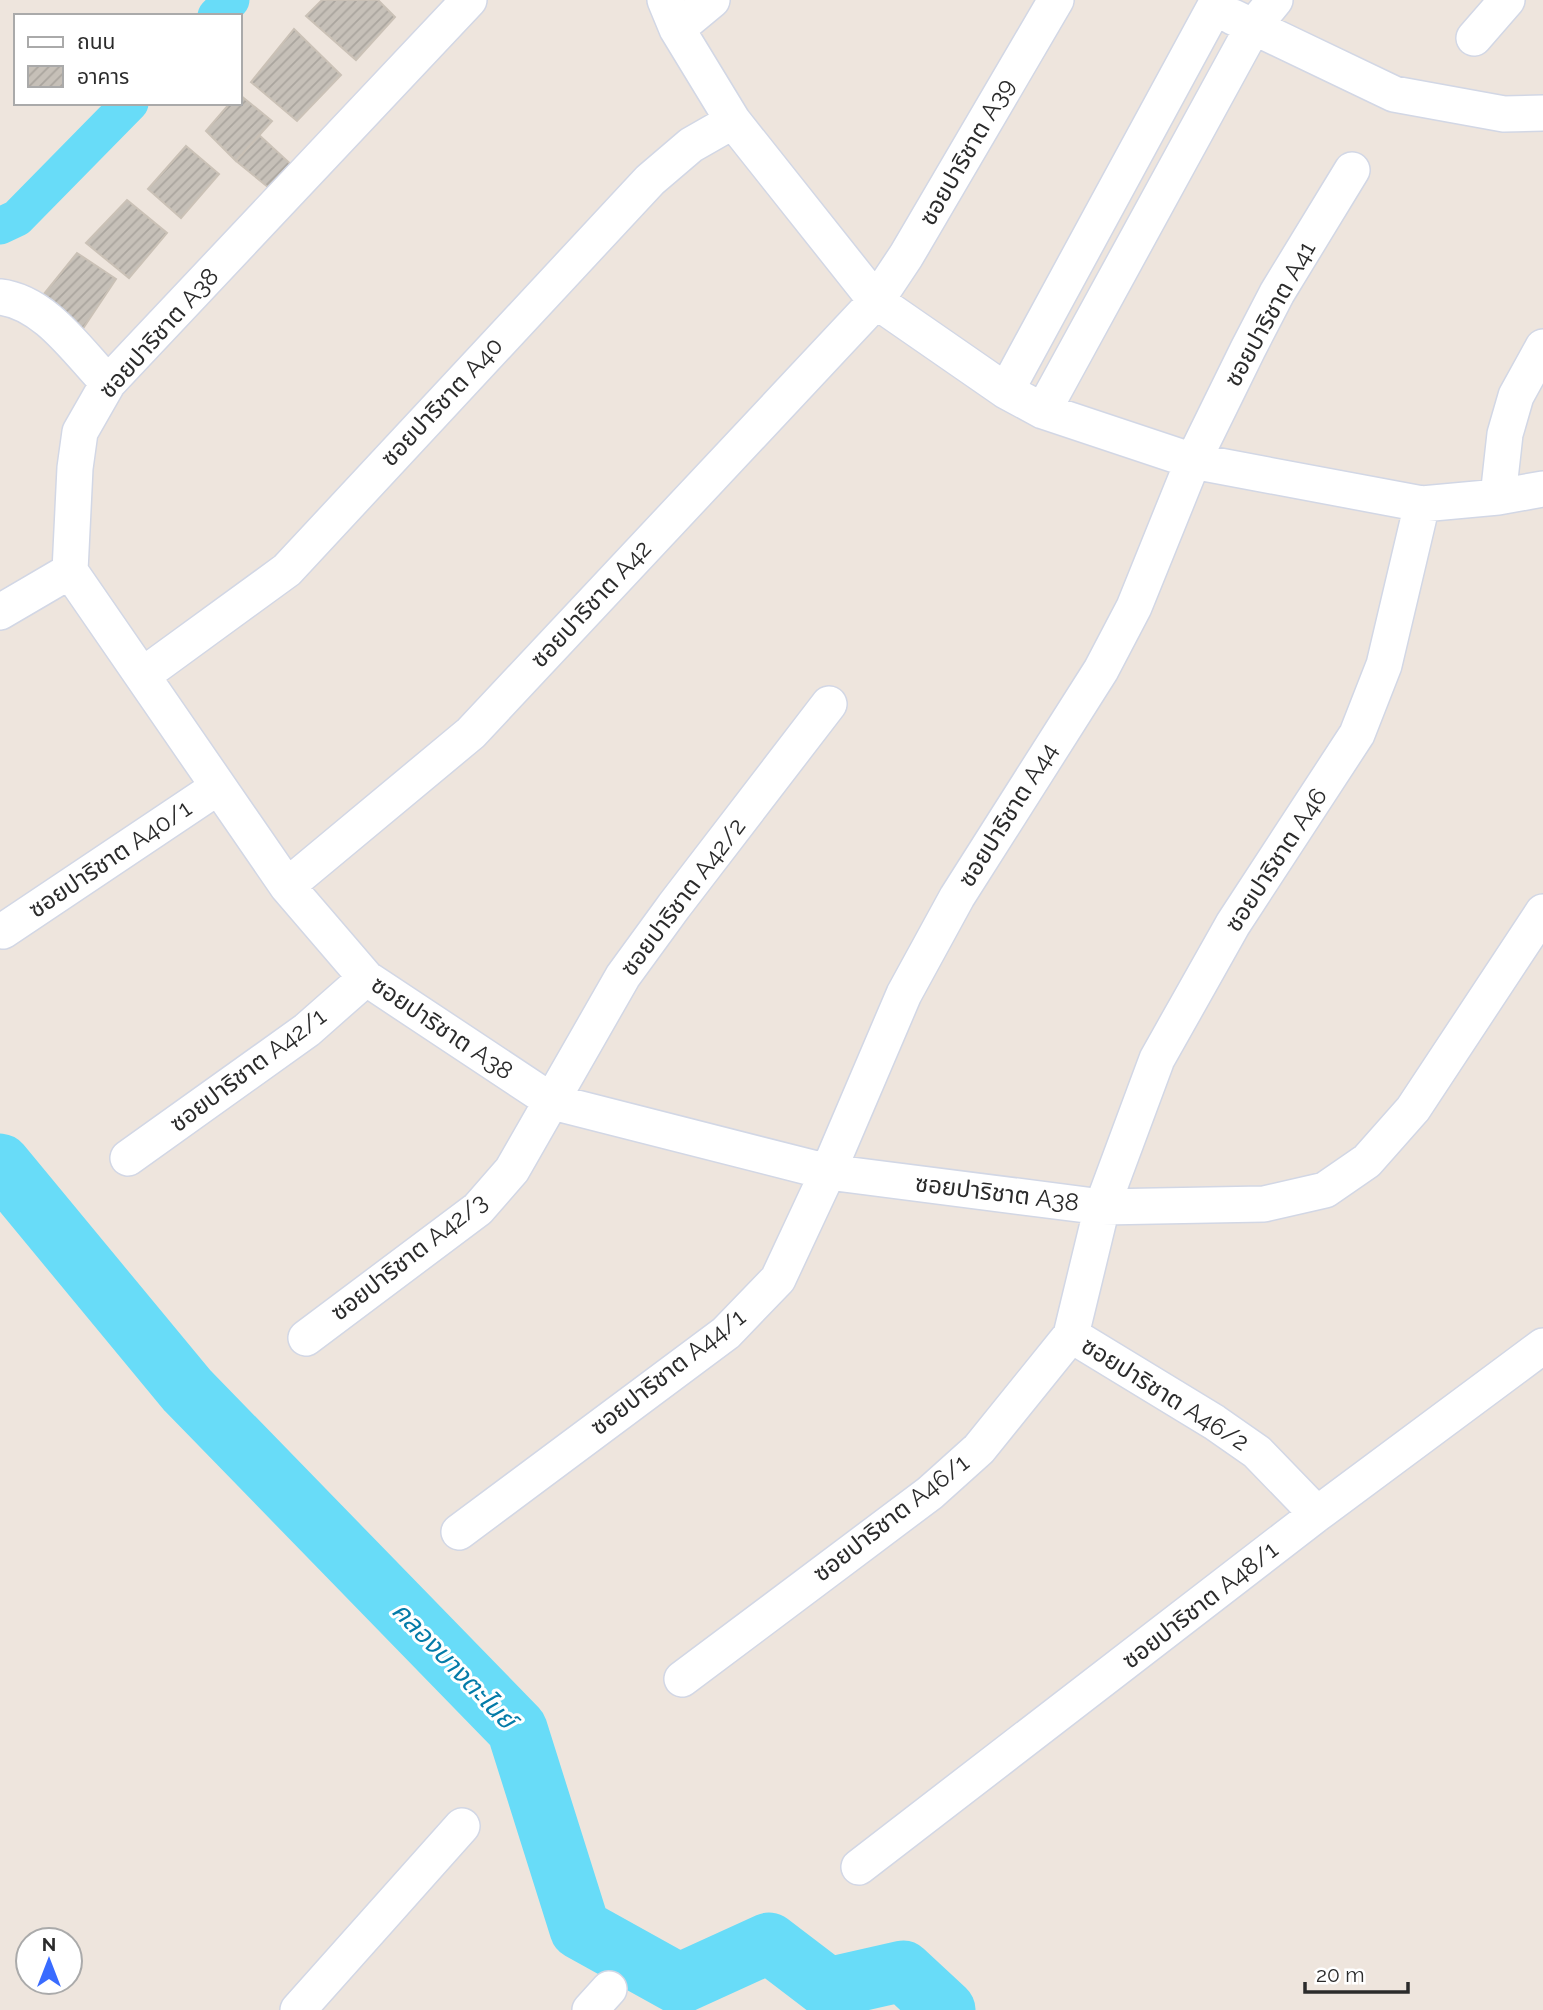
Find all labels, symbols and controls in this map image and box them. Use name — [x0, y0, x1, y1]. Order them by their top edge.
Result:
legend — [14, 14, 242, 105]
text: ถนน — [77, 29, 115, 54]
text: อาคาร — [77, 64, 129, 89]
street label: ซอยปาริชาต A39 — [913, 73, 1020, 230]
street label: ซอยปาริชาต A41 — [1218, 236, 1321, 391]
street label: ซอยปาริชาต A38 — [93, 262, 225, 404]
street label: ซอยปาริชาต A40 — [375, 331, 509, 472]
street label: ซอยปาริชาต A42 — [524, 534, 657, 673]
street label: ซอยปาริชาต A44 — [952, 737, 1063, 892]
street label: ซอยปาริชาต A46 — [1218, 782, 1333, 937]
street label: ซอยปาริชาต A40/1 — [23, 793, 197, 924]
street label: ซอยปาริชาต A42/2 — [614, 812, 751, 981]
street label: ซอยปาริชาต A38 — [366, 969, 519, 1086]
street label: ซอยปาริชาต A42/1 — [164, 1002, 331, 1138]
street label: ซอยปาริชาต A38 — [913, 1168, 1081, 1217]
street label: ซอยปาริชาต A42/3 — [325, 1187, 493, 1327]
street label: ซอยปาริชาต A44/1 — [585, 1302, 751, 1441]
street label: ซอยปาริชาต A46/2 — [1076, 1330, 1254, 1457]
street label: ซอยปาริชาต A46/1 — [807, 1448, 974, 1587]
street label: ซอยปาริชาต A48/1 — [1116, 1535, 1283, 1674]
water label: คลองบางตะไนย์ — [386, 1595, 525, 1738]
north arrow — [14, 1926, 84, 1996]
text: N — [42, 1933, 56, 1955]
scale bar — [1305, 1951, 1408, 1995]
text: 20 m — [1316, 1962, 1364, 1987]

